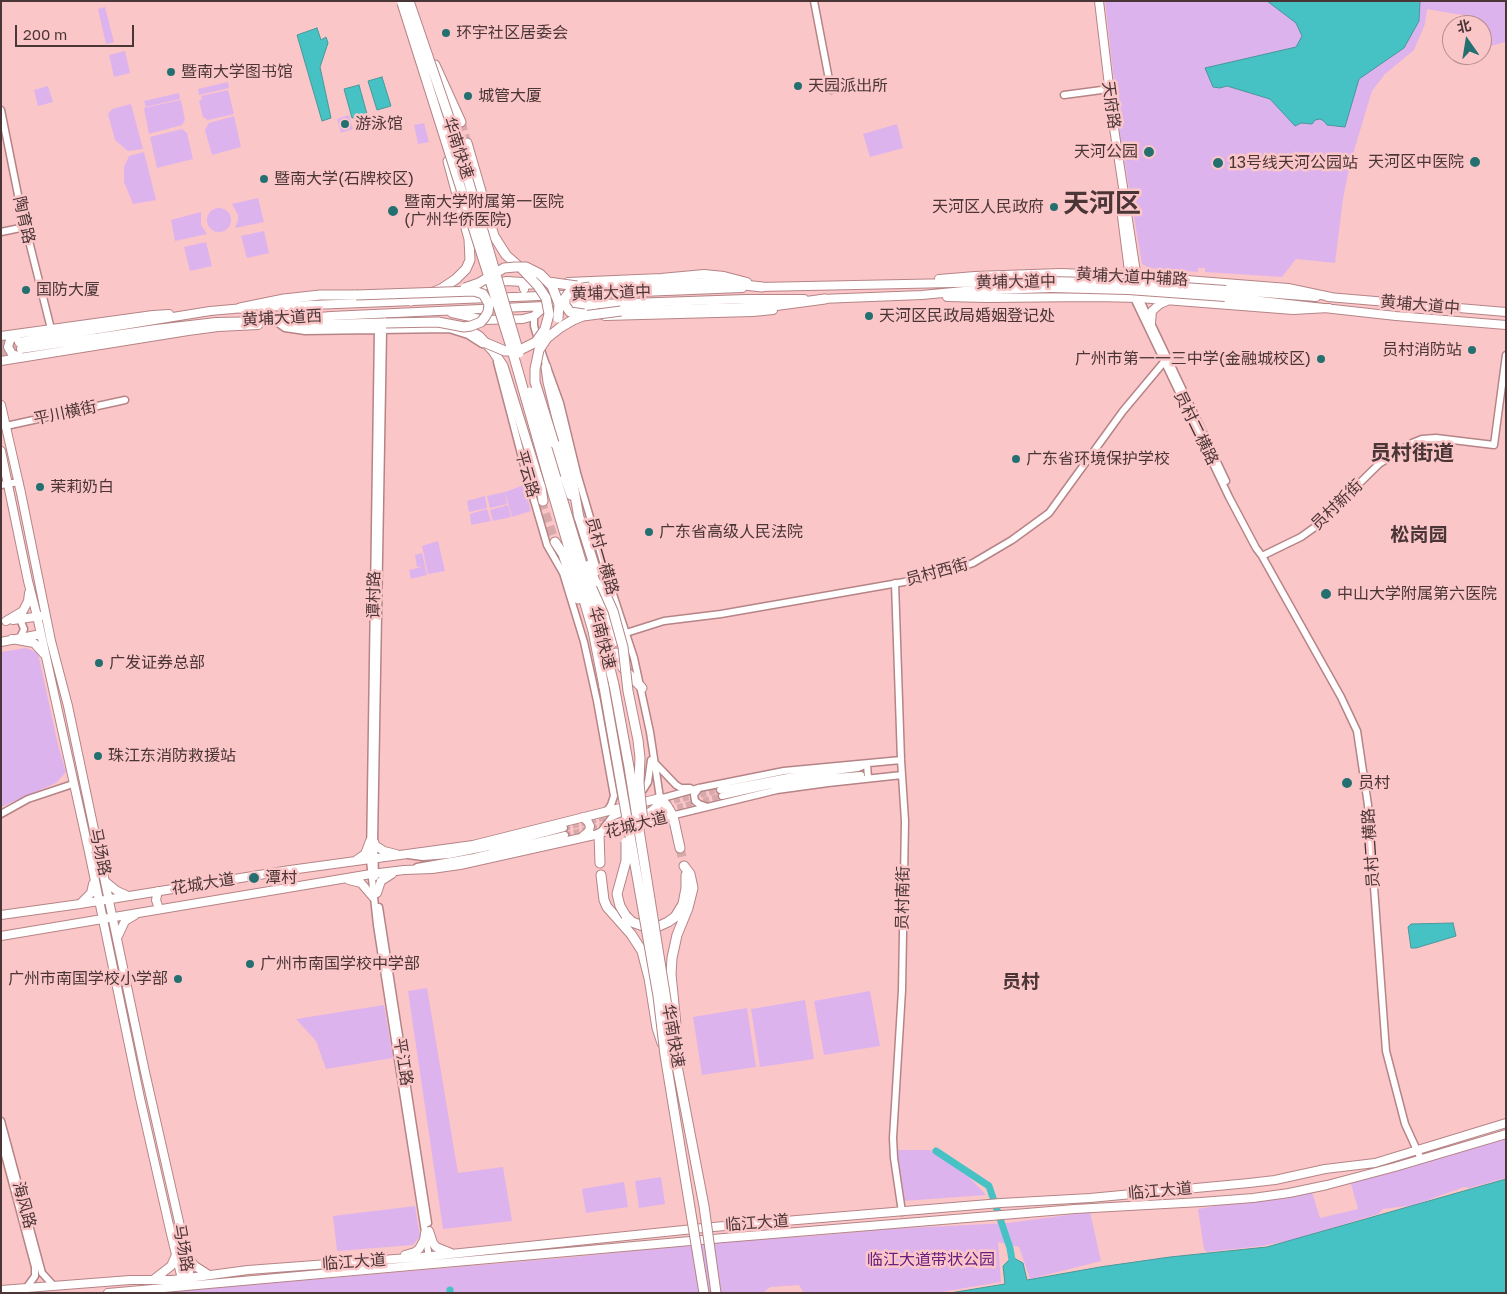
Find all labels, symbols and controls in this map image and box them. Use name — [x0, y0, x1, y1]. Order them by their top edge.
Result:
scale bar — [18, 15, 136, 47]
north arrow — [1442, 15, 1492, 65]
text: 北 — [1455, 16, 1472, 36]
place label: 环宇社区居委会 — [456, 23, 568, 43]
text: 200 m — [23, 25, 67, 43]
marker: 环宇社区居委会 — [440, 27, 452, 39]
place label: 暨南大学图书馆 — [181, 62, 293, 82]
marker: 暨南大学图书馆 — [165, 66, 177, 78]
place label: 天园派出所 — [808, 76, 888, 96]
marker: 天园派出所 — [792, 80, 804, 92]
street label: 天府路 — [1098, 80, 1124, 130]
place label: 城管大厦 — [478, 86, 542, 106]
marker: 城管大厦 — [462, 90, 474, 102]
place label: 游泳馆 — [355, 114, 403, 134]
street label: 华南快速 — [439, 115, 477, 181]
marker: 游泳馆 — [339, 118, 351, 130]
place label: 天河公园 — [1074, 142, 1138, 162]
marker: 天河公园 — [1142, 145, 1156, 159]
place label: 天河区中医院 — [1368, 152, 1464, 172]
place label: 13号线天河公园站 — [1229, 153, 1358, 173]
marker: 天河区中医院 — [1468, 155, 1482, 169]
marker: 13号线天河公园站 — [1211, 156, 1225, 170]
place label: 暨南大学(石牌校区) — [274, 169, 414, 189]
marker: 暨南大学(石牌校区) — [258, 173, 270, 185]
district label: 天河区 — [1063, 188, 1141, 220]
place label: 暨南大学附属第一医院 (广州华侨医院) — [404, 192, 564, 230]
street label: 陶育路 — [9, 194, 39, 246]
place label: 天河区人民政府 — [932, 197, 1044, 217]
marker: 天河区人民政府 — [1048, 201, 1060, 213]
marker: 暨南大学附属第一医院 (广州华侨医院) — [386, 204, 400, 218]
street label: 黄埔大道中辅路 — [1076, 264, 1188, 290]
street label: 黄埔大道中 — [976, 272, 1056, 292]
place label: 国防大厦 — [36, 280, 100, 300]
street label: 黄埔大道中 — [571, 282, 651, 304]
marker: 国防大厦 — [20, 284, 32, 296]
street label: 黄埔大道中 — [1379, 292, 1461, 318]
street label: 黄埔大道西 — [242, 306, 322, 330]
place label: 天河区民政局婚姻登记处 — [879, 306, 1055, 326]
marker: 天河区民政局婚姻登记处 — [863, 310, 875, 322]
place label: 员村消防站 — [1382, 340, 1462, 360]
marker: 员村消防站 — [1466, 344, 1478, 356]
place label: 广州市第一一三中学(金融城校区) — [1075, 349, 1311, 369]
marker: 广州市第一一三中学(金融城校区) — [1315, 353, 1327, 365]
street label: 员村二横路 — [1170, 388, 1222, 468]
street label: 平川横街 — [32, 397, 98, 429]
district label: 员村街道 — [1370, 440, 1454, 466]
street label: 平云路 — [511, 448, 543, 500]
place label: 广东省环境保护学校 — [1026, 449, 1170, 469]
marker: 广东省环境保护学校 — [1010, 453, 1022, 465]
street label: 员村新街 — [1307, 476, 1367, 534]
place label: 茉莉奶白 — [50, 477, 114, 497]
marker: 茉莉奶白 — [34, 481, 46, 493]
street label: 员村一横路 — [582, 515, 622, 597]
place label: 广东省高级人民法院 — [659, 522, 803, 542]
district label: 松岗园 — [1391, 524, 1447, 546]
marker: 广东省高级人民法院 — [643, 526, 655, 538]
street label: 员村西街 — [904, 554, 970, 590]
street label: 谭村路 — [364, 571, 384, 619]
place label: 中山大学附属第六医院 — [1337, 584, 1497, 604]
marker: 中山大学附属第六医院 — [1319, 587, 1333, 601]
street label: 华南快速 — [585, 605, 619, 671]
place label: 广发证券总部 — [109, 653, 205, 673]
marker: 广发证券总部 — [93, 657, 105, 669]
place label: 珠江东消防救援站 — [108, 746, 236, 766]
marker: 珠江东消防救援站 — [92, 750, 104, 762]
place label: 员村 — [1358, 773, 1390, 793]
marker: 员村 — [1340, 776, 1354, 790]
street label: 员村二横路 — [1359, 807, 1383, 889]
street label: 花城大道 — [603, 808, 669, 842]
street label: 马场路 — [86, 827, 114, 877]
street label: 员村南街 — [893, 866, 913, 930]
place label: 潭村 — [265, 868, 297, 888]
street label: 花城大道 — [170, 870, 236, 898]
marker: 潭村 — [247, 871, 261, 885]
place label: 广州市南国学校中学部 — [260, 954, 420, 974]
marker: 广州市南国学校中学部 — [244, 958, 256, 970]
place label: 广州市南国学校小学部 — [8, 969, 168, 989]
district label: 员村 — [1002, 971, 1040, 993]
marker: 广州市南国学校小学部 — [172, 973, 184, 985]
street label: 华南快速 — [658, 1003, 688, 1069]
street label: 平江路 — [390, 1037, 416, 1087]
street label: 海风路 — [9, 1179, 39, 1231]
street label: 临江大道 — [1127, 1179, 1193, 1203]
street label: 临江大道 — [724, 1211, 790, 1235]
street label: 马场路 — [169, 1223, 197, 1273]
street label: 临江大道 — [321, 1250, 387, 1274]
park label: 临江大道带状公园 — [867, 1250, 995, 1270]

